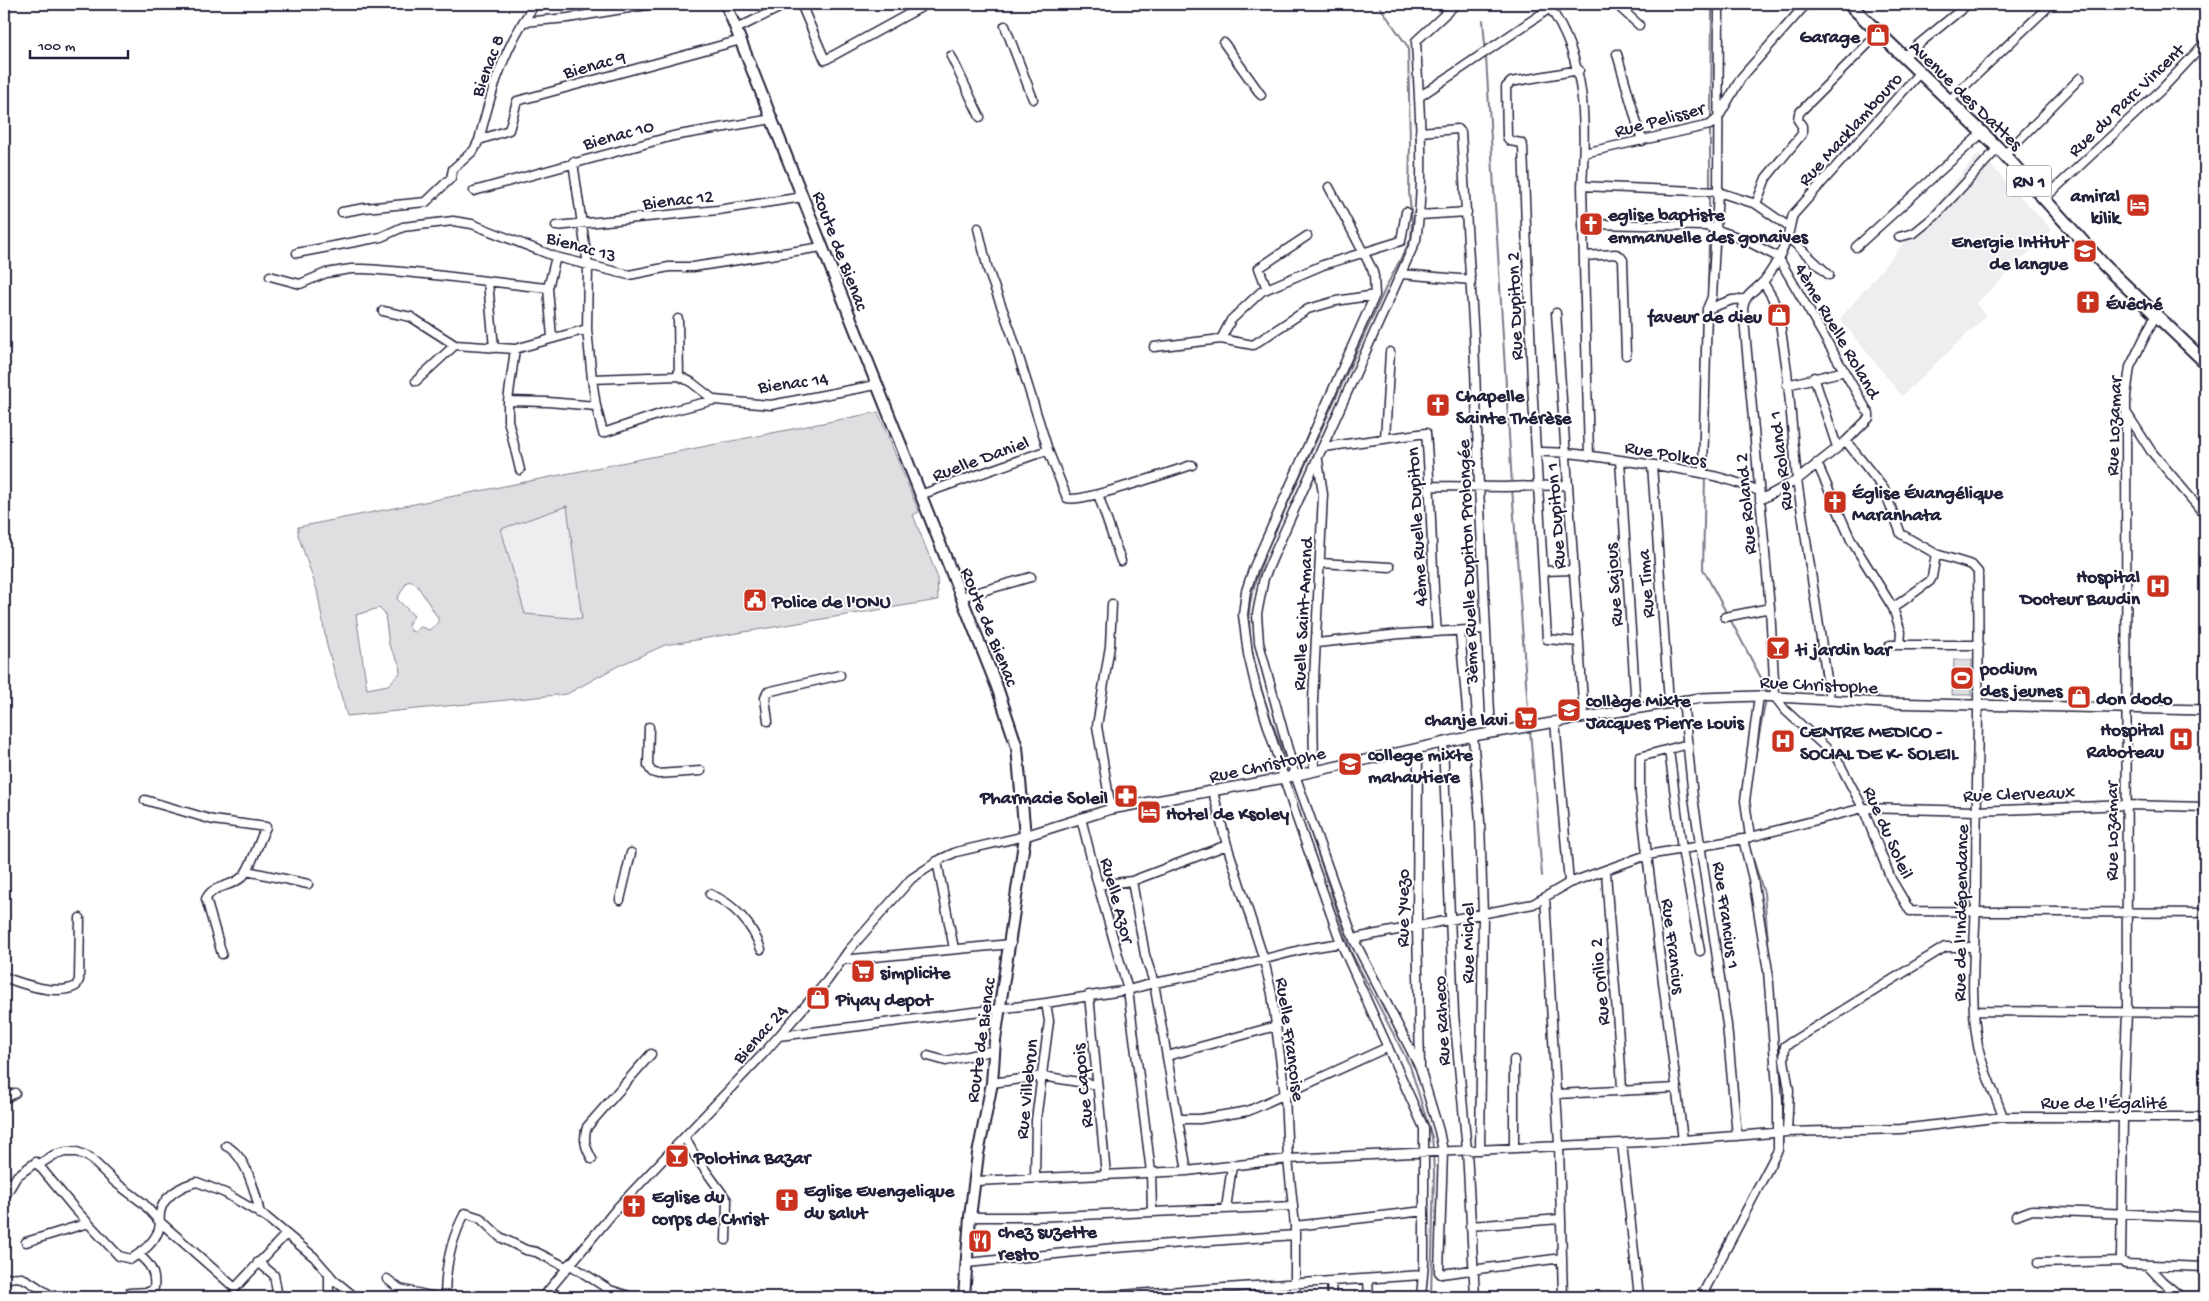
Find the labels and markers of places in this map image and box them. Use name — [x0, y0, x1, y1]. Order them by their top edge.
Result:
shop icon: Garage — [1865, 22, 1891, 48]
place label: Garage — [1800, 27, 1861, 50]
place label: amiral kilik — [2069, 186, 2123, 231]
hotel icon: amiral kilik — [2125, 192, 2151, 218]
place label: eglise baptiste emmanuelle des gonaives — [1607, 205, 1809, 250]
church icon: eglise baptiste emmanuelle des gonaives — [1578, 211, 1604, 237]
place label: Energie Intitut de langue — [1951, 232, 2070, 277]
school or university icon: Energie Intitut de langue — [2072, 238, 2098, 264]
church icon: Évêché — [2075, 289, 2101, 315]
place label: Évêché — [2106, 294, 2164, 317]
shop icon: faveur de dieu — [1766, 302, 1792, 328]
place label: faveur de dieu — [1647, 307, 1762, 330]
place label: Chapelle Sainte Thérèse — [1455, 386, 1572, 431]
church icon: Chapelle Sainte Thérèse — [1425, 392, 1451, 418]
place label: Église Évangélique Maranhata — [1852, 483, 2004, 528]
church icon: Église Évangélique Maranhata — [1822, 489, 1848, 515]
place label: Hospital Docteur Baudin — [2018, 567, 2141, 612]
hospital icon: Hospital Docteur Baudin — [2145, 573, 2171, 599]
public building icon: Police de l'ONU — [742, 587, 768, 613]
place label: Police de l'ONU — [771, 592, 891, 615]
bar icon: ti jardin bar — [1765, 635, 1791, 661]
place label: ti jardin bar — [1794, 640, 1894, 663]
place label: podium des jeunes — [1979, 659, 2064, 704]
sports icon: podium des jeunes — [1949, 665, 1975, 691]
shop icon: don dodo — [2066, 684, 2092, 710]
place label: don dodo — [2096, 689, 2173, 712]
place label: collège Mixte Jacques Pierre Louis — [1585, 691, 1745, 736]
school or university icon: collège Mixte Jacques Pierre Louis — [1556, 697, 1582, 723]
supermarket icon: chanje lavi — [1513, 705, 1539, 731]
place label: chanje lavi — [1425, 710, 1508, 733]
place label: Hospital Raboteau — [2086, 720, 2164, 765]
place label: CENTRE MEDICO - SOCIAL DE K- SOLEIL — [1799, 722, 1959, 767]
hospital icon: Hospital Raboteau — [2168, 726, 2194, 752]
hospital icon: CENTRE MEDICO - SOCIAL DE K- SOLEIL — [1770, 728, 1796, 754]
place label: college mixte mahautiere — [1368, 745, 1474, 790]
school or university icon: college mixte mahautiere — [1337, 751, 1363, 777]
pharmacy icon: Pharmacie Soleil — [1113, 783, 1139, 809]
place label: Pharmacie Soleil — [979, 788, 1108, 811]
hotel icon: Hotel de Ksoley — [1136, 799, 1162, 825]
place label: Hotel de Ksoley — [1166, 804, 1290, 827]
supermarket icon: simplicite — [850, 958, 876, 984]
place label: simplicite — [880, 963, 952, 986]
shop icon: Piyay depot — [805, 985, 831, 1011]
place label: Piyay depot — [835, 990, 935, 1013]
bar icon: Polotina Bazar — [664, 1143, 690, 1169]
place label: Polotina Bazar — [693, 1148, 813, 1171]
place label: Eglise Evengelique du salut — [804, 1181, 955, 1226]
place label: Eglise du corps de Christ — [652, 1187, 770, 1232]
church icon: Eglise Evengelique du salut — [774, 1187, 800, 1213]
church icon: Eglise du corps de Christ — [621, 1193, 647, 1219]
place label: chez suzette resto — [997, 1222, 1098, 1267]
restaurant icon: chez suzette resto — [967, 1228, 993, 1254]

